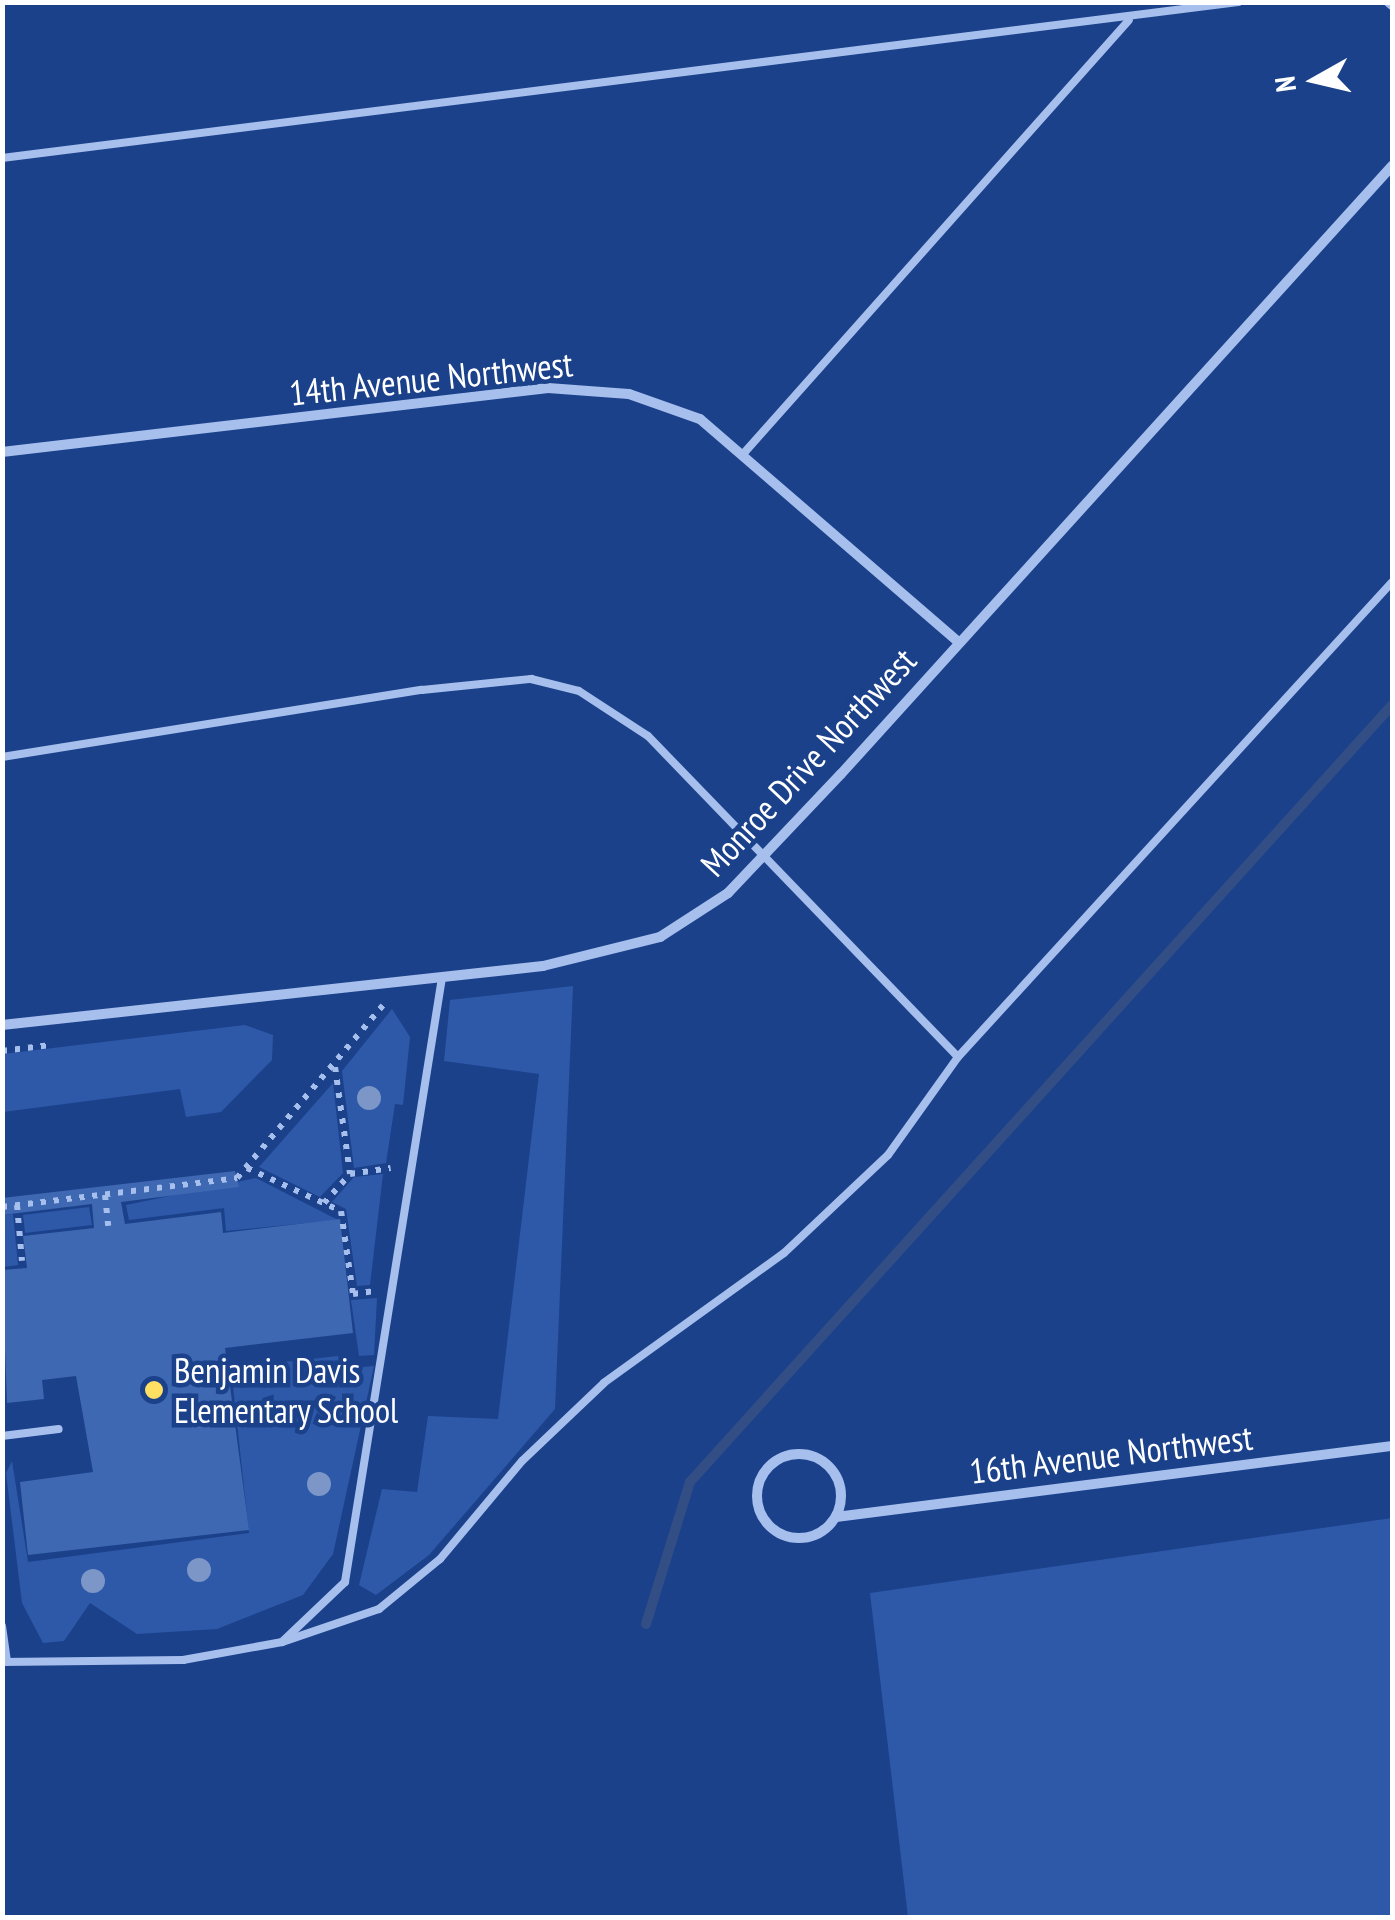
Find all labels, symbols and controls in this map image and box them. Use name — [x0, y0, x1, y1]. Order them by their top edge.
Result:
north arrow — [1265, 30, 1365, 130]
text: N — [1265, 74, 1304, 94]
street label: 14th Avenue Northwest — [287, 342, 575, 414]
street label: Monroe Drive Northwest — [692, 639, 924, 885]
place label: Benjamin Davis Elementary School — [174, 1349, 399, 1431]
marker: Benjamin Davis Elementary School — [143, 1379, 165, 1401]
street label: 16th Avenue Northwest — [967, 1416, 1255, 1492]

